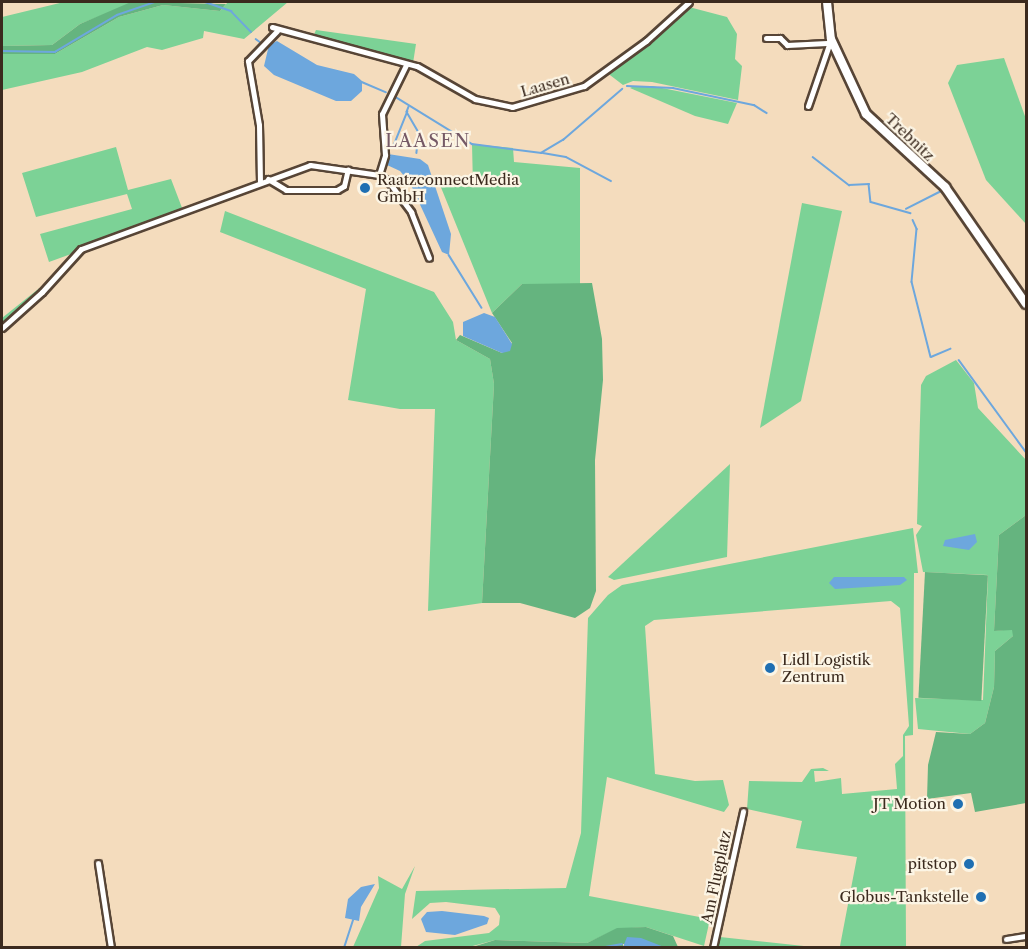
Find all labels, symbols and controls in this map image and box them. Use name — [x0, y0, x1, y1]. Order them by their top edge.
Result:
street label: Laasen — [519, 69, 571, 101]
street label: Trebnitz — [882, 109, 938, 165]
district label: LAASEN — [385, 130, 471, 152]
place label: RaatzconnectMedia GmbH — [377, 170, 519, 205]
marker: RaatzconnectMedia GmbH — [358, 181, 372, 195]
place label: Lidl Logistik Zentrum — [782, 650, 870, 685]
marker: Lidl Logistik Zentrum — [763, 661, 777, 675]
place label: JT Motion — [873, 795, 946, 813]
marker: JT Motion — [951, 797, 965, 811]
street label: Am Flugplatz — [697, 829, 735, 925]
place label: pitstop — [908, 855, 957, 873]
marker: pitstop — [962, 857, 976, 871]
place label: Globus-Tankstelle — [839, 888, 969, 906]
marker: Globus-Tankstelle — [974, 890, 988, 904]

